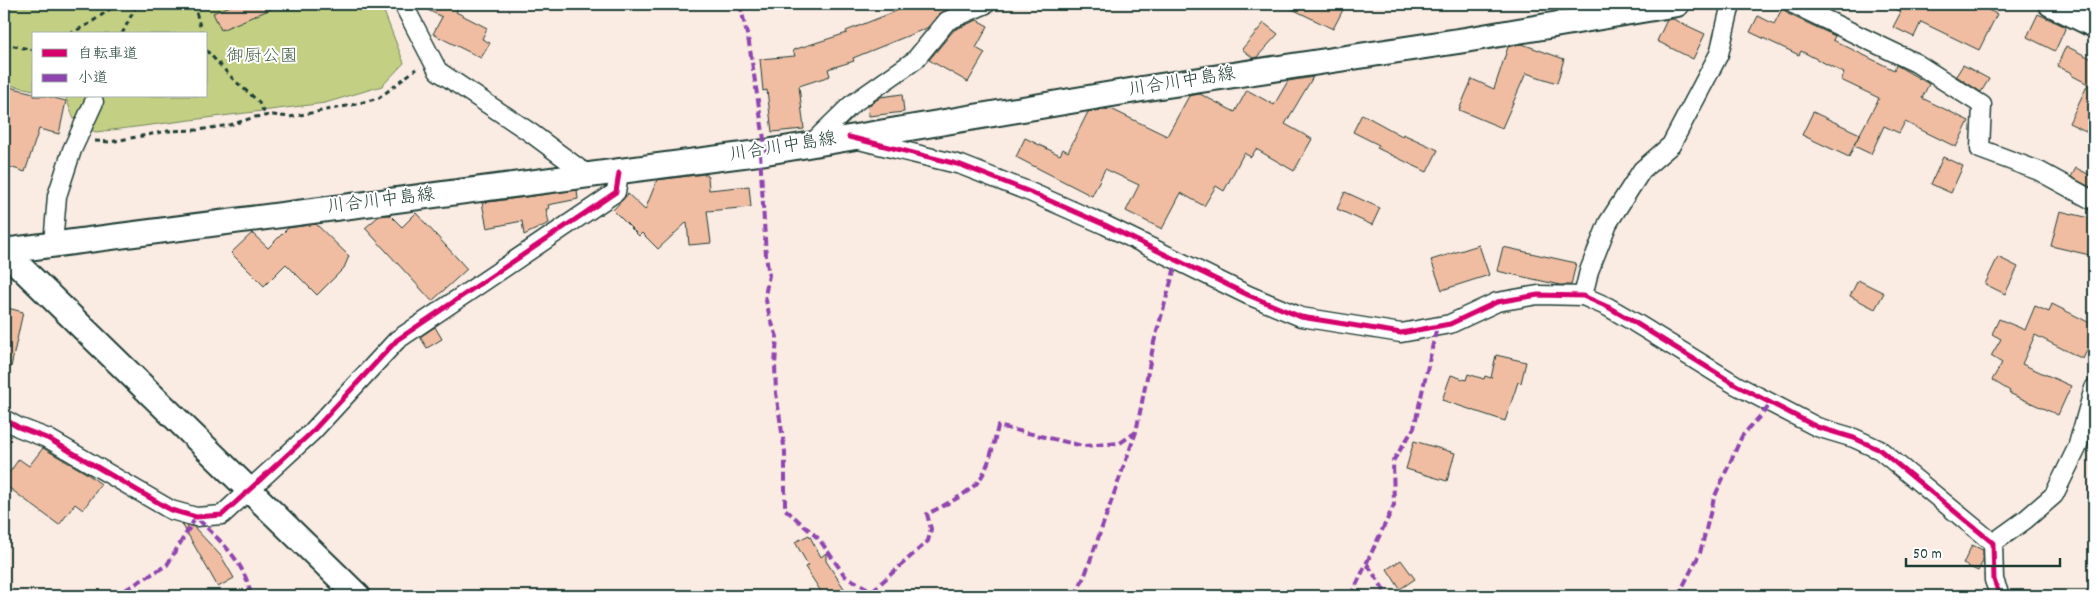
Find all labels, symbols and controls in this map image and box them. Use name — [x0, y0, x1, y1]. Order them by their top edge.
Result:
legend — [32, 32, 208, 98]
text: 自転車道 — [78, 44, 138, 66]
park label: 御厨公園 — [226, 45, 298, 70]
street label: 川合川中島線 — [1127, 62, 1237, 104]
text: 小道 — [78, 68, 108, 90]
street label: 川合川中島線 — [728, 127, 838, 169]
street label: 川合川中島線 — [326, 183, 436, 221]
scale bar — [1906, 535, 2059, 567]
text: 50 m — [1913, 544, 1942, 566]

